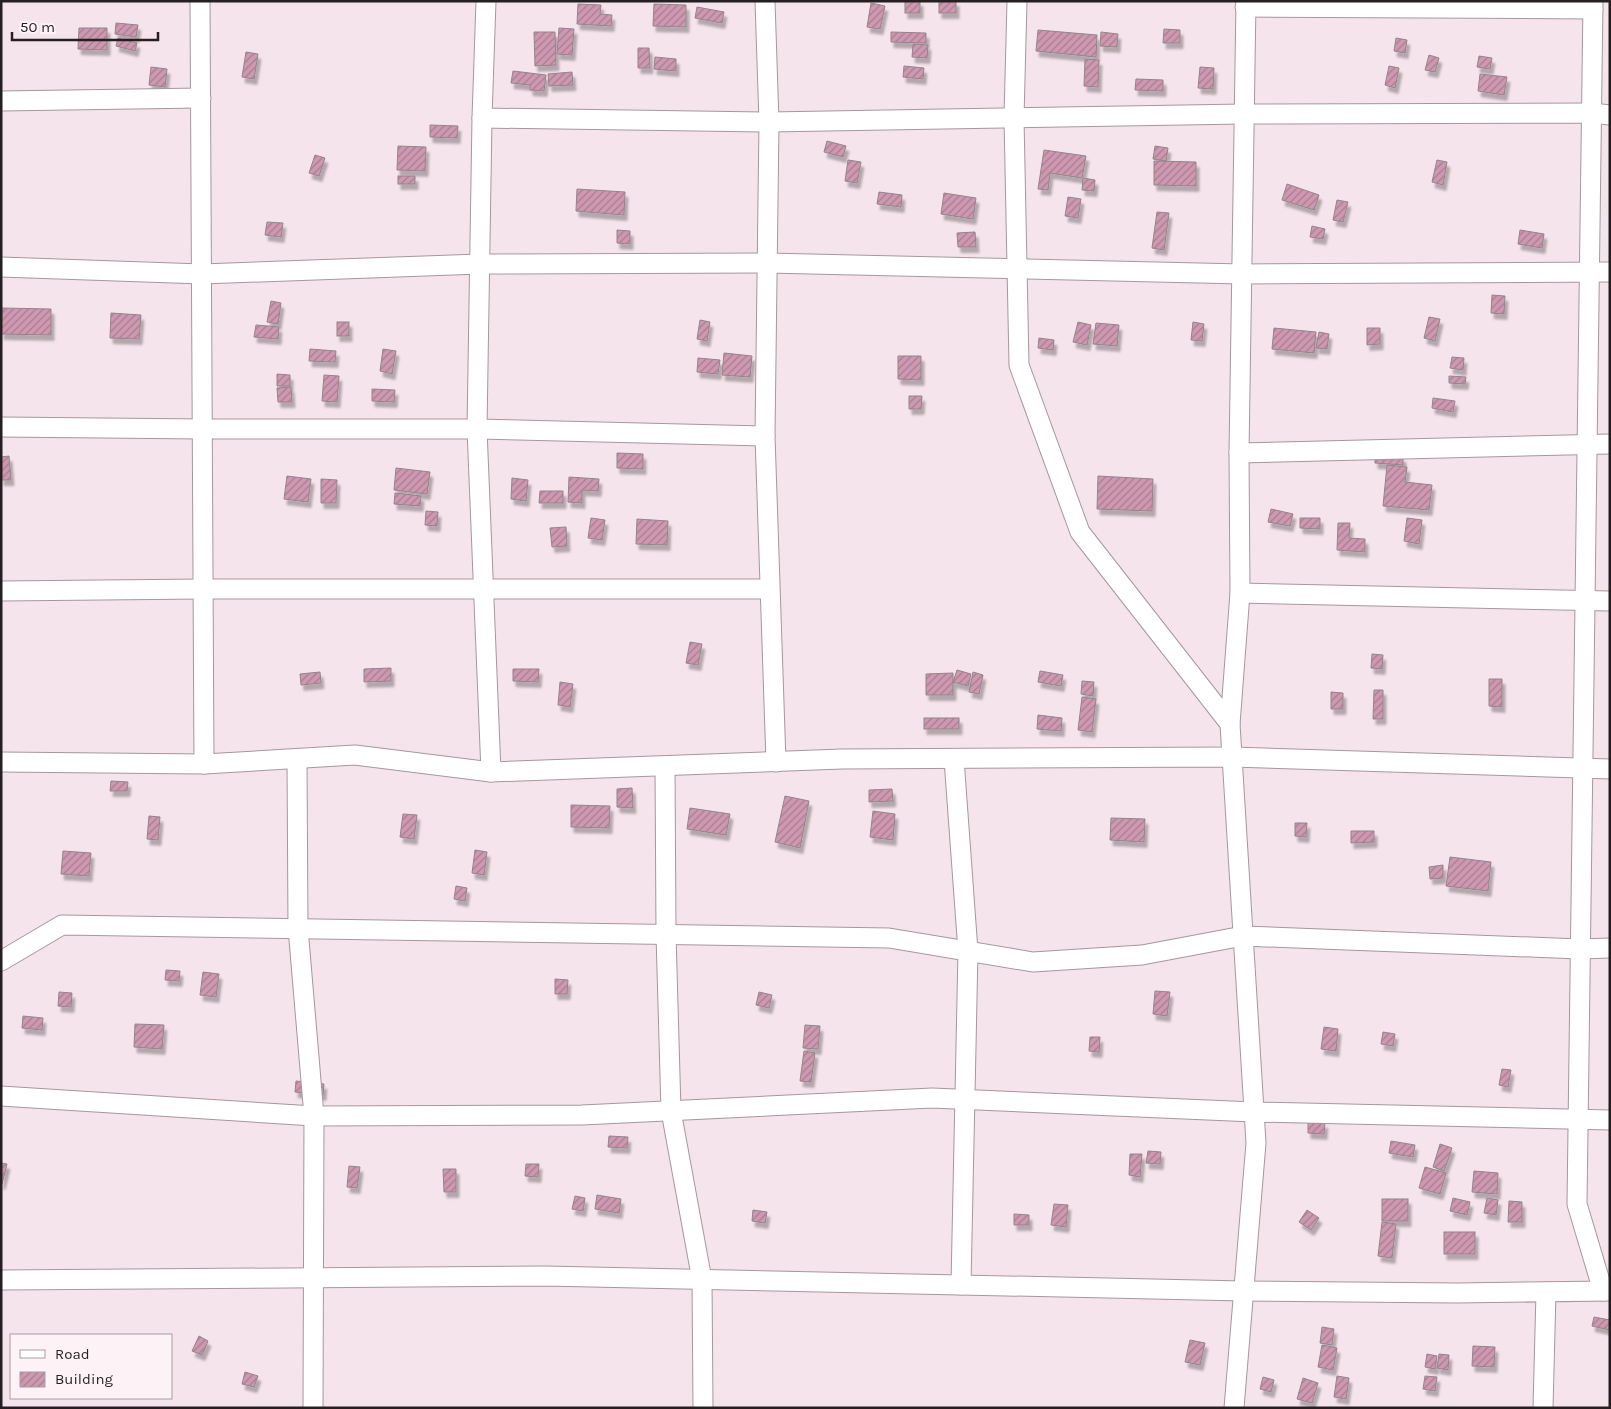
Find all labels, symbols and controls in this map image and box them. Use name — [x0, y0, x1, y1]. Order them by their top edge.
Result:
scale bar — [12, 10, 159, 42]
text: 50 m — [20, 18, 55, 36]
legend — [10, 1334, 172, 1399]
text: Road — [55, 1345, 90, 1363]
text: Building — [55, 1370, 113, 1388]

